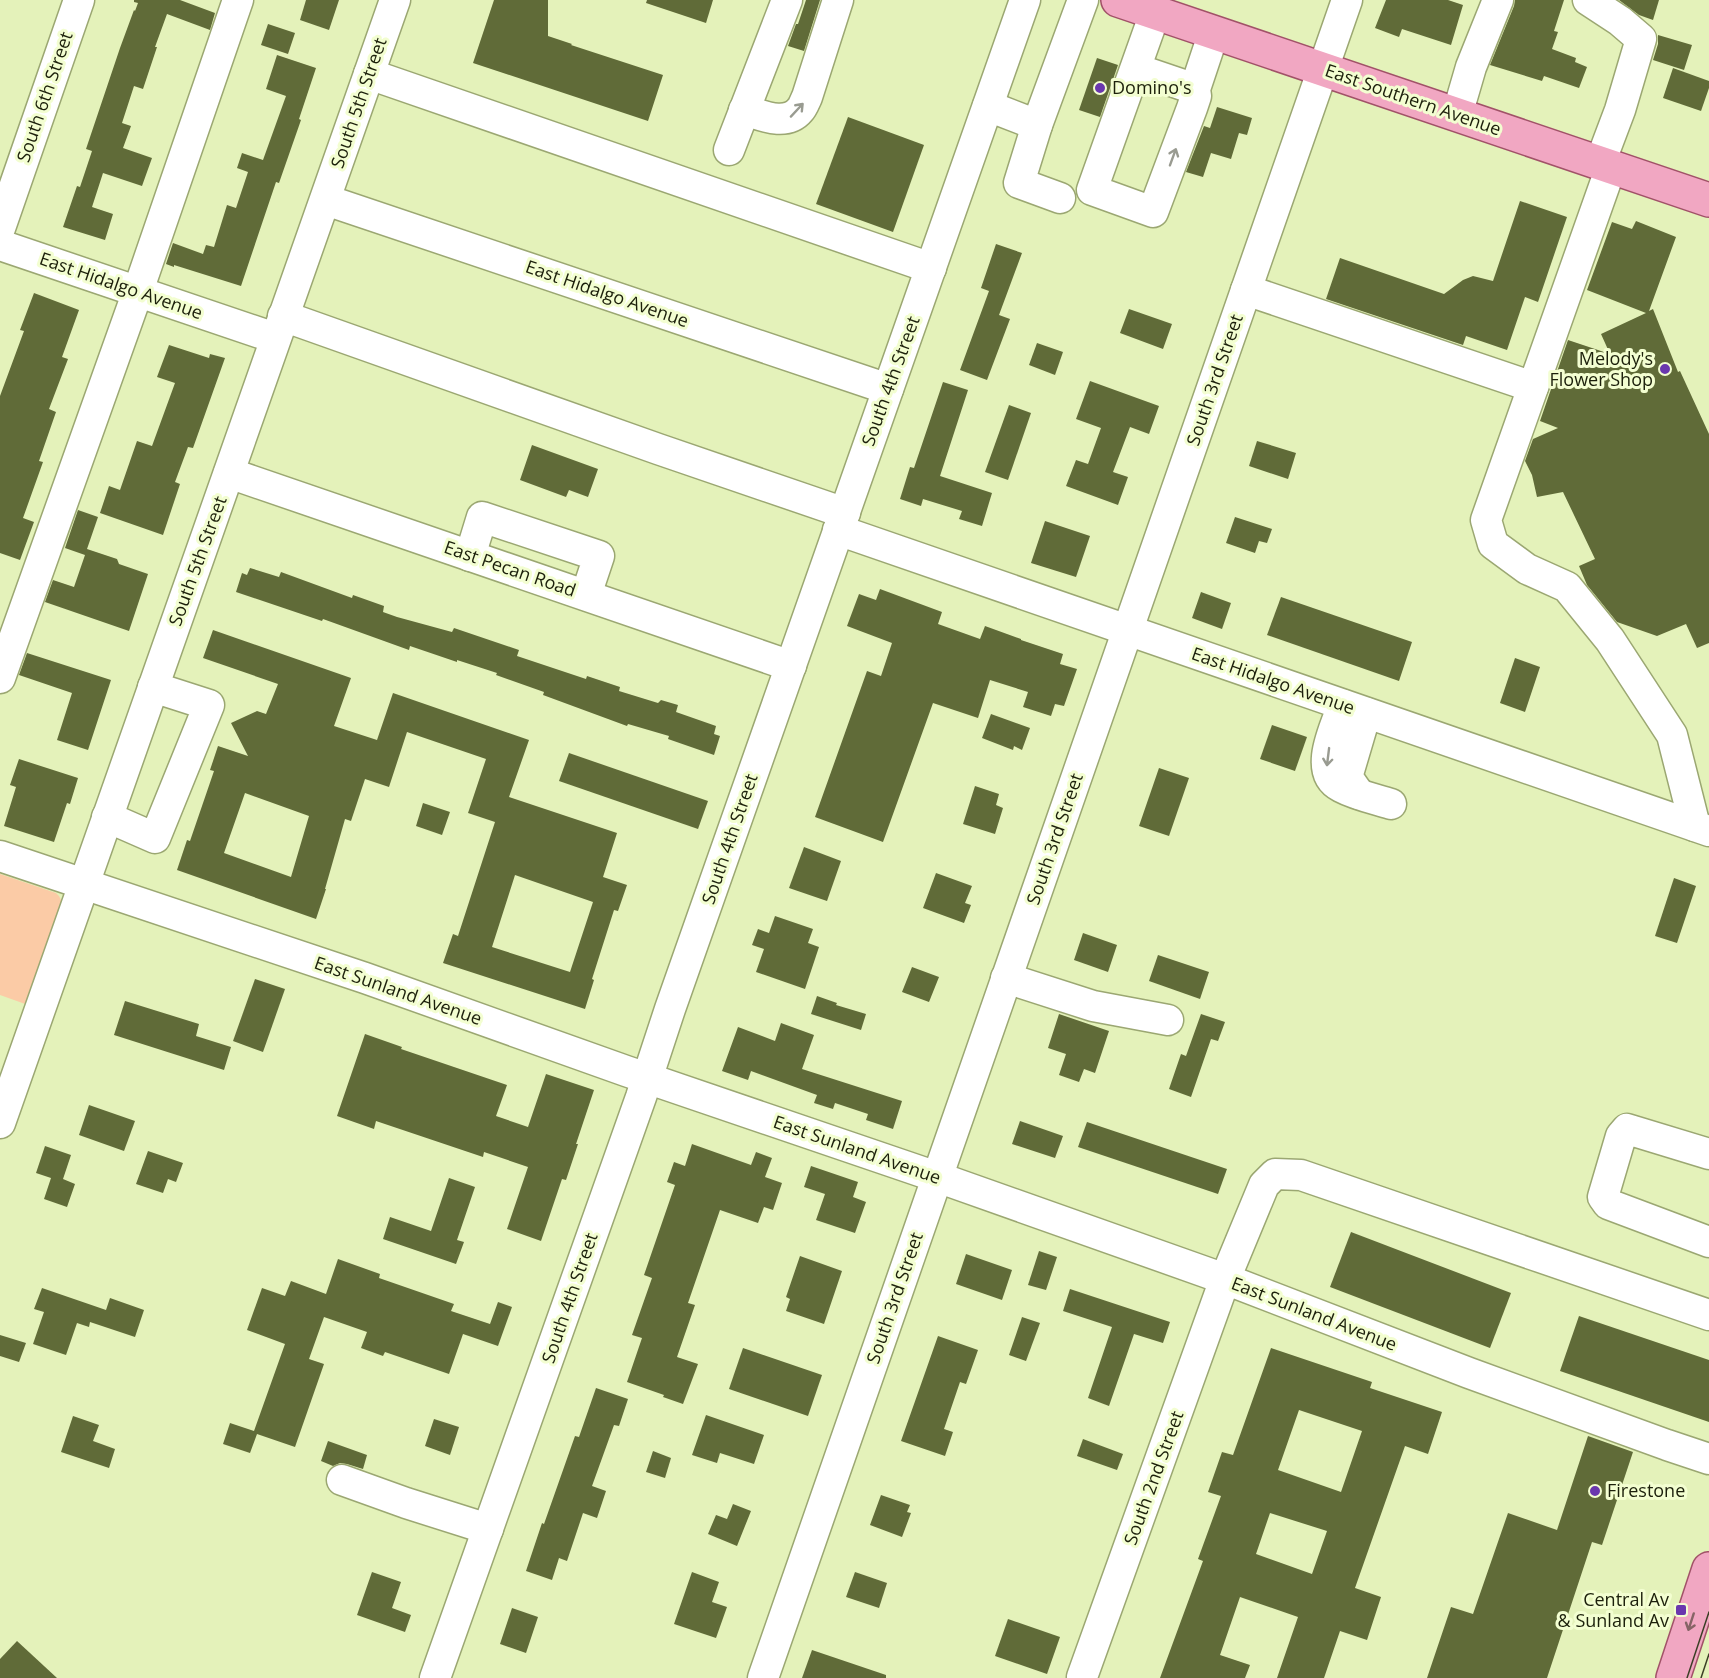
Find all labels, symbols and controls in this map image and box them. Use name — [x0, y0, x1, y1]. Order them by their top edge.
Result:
street label: South 6th Street — [10, 28, 78, 165]
street label: South 5th Street — [324, 34, 392, 171]
street label: East Southern Avenue — [1322, 58, 1505, 140]
place label: Domino's — [1112, 75, 1192, 99]
marker: Domino's — [1093, 81, 1107, 95]
one-way arrow — [790, 102, 804, 117]
one-way arrow — [1169, 148, 1180, 167]
street label: East Hidalgo Avenue — [37, 246, 206, 324]
street label: East Hidalgo Avenue — [523, 254, 692, 332]
street label: South 3rd Street — [1180, 311, 1248, 449]
street label: South 4th Street — [855, 312, 925, 449]
place label: Melody's Flower Shop — [1550, 346, 1653, 391]
marker: Melody's Flower Shop — [1658, 362, 1672, 376]
street label: South 5th Street — [162, 492, 232, 629]
street label: East Pecan Road — [441, 534, 579, 602]
street label: East Hidalgo Avenue — [1189, 641, 1358, 719]
one-way arrow — [1322, 747, 1333, 767]
street label: South 4th Street — [695, 770, 763, 907]
street label: South 3rd Street — [1020, 770, 1088, 908]
street label: East Sunland Avenue — [311, 950, 485, 1030]
street label: East Sunland Avenue — [770, 1109, 944, 1189]
street label: South 4th Street — [535, 1229, 603, 1366]
street label: South 3rd Street — [860, 1229, 928, 1367]
street label: East Sunland Avenue — [1228, 1270, 1401, 1356]
street label: South 2nd Street — [1118, 1407, 1188, 1548]
place label: Firestone — [1607, 1478, 1685, 1502]
marker: Firestone — [1588, 1484, 1602, 1498]
place label: Central Av & Sunland Av — [1558, 1587, 1669, 1632]
marker: Central Av & Sunland Av — [1674, 1603, 1688, 1617]
one-way arrow — [1685, 1612, 1696, 1631]

